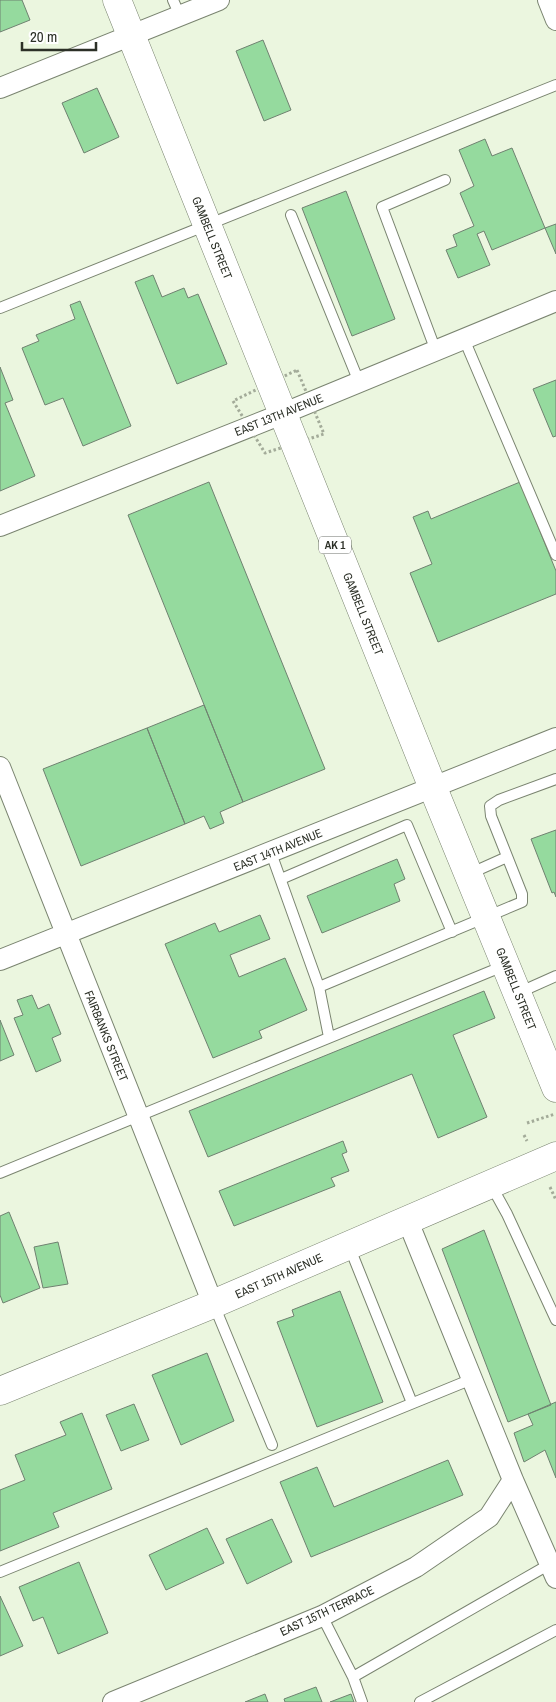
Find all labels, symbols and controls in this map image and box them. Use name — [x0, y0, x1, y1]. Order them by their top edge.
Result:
scale bar — [22, 20, 96, 52]
text: 20 m — [30, 26, 57, 47]
street label: GAMBELL STREET — [188, 194, 236, 282]
street label: EAST 13TH AVENUE — [232, 390, 326, 440]
road number: AK 1 — [319, 536, 351, 554]
street label: GAMBELL STREET — [339, 570, 387, 658]
street label: EAST 14TH AVENUE — [231, 825, 325, 875]
street label: GAMBELL STREET — [492, 945, 540, 1033]
street label: FAIRBANKS STREET — [80, 988, 132, 1084]
street label: EAST 15TH AVENUE — [233, 1250, 325, 1302]
street label: EAST 15TH TERRACE — [277, 1582, 377, 1640]

